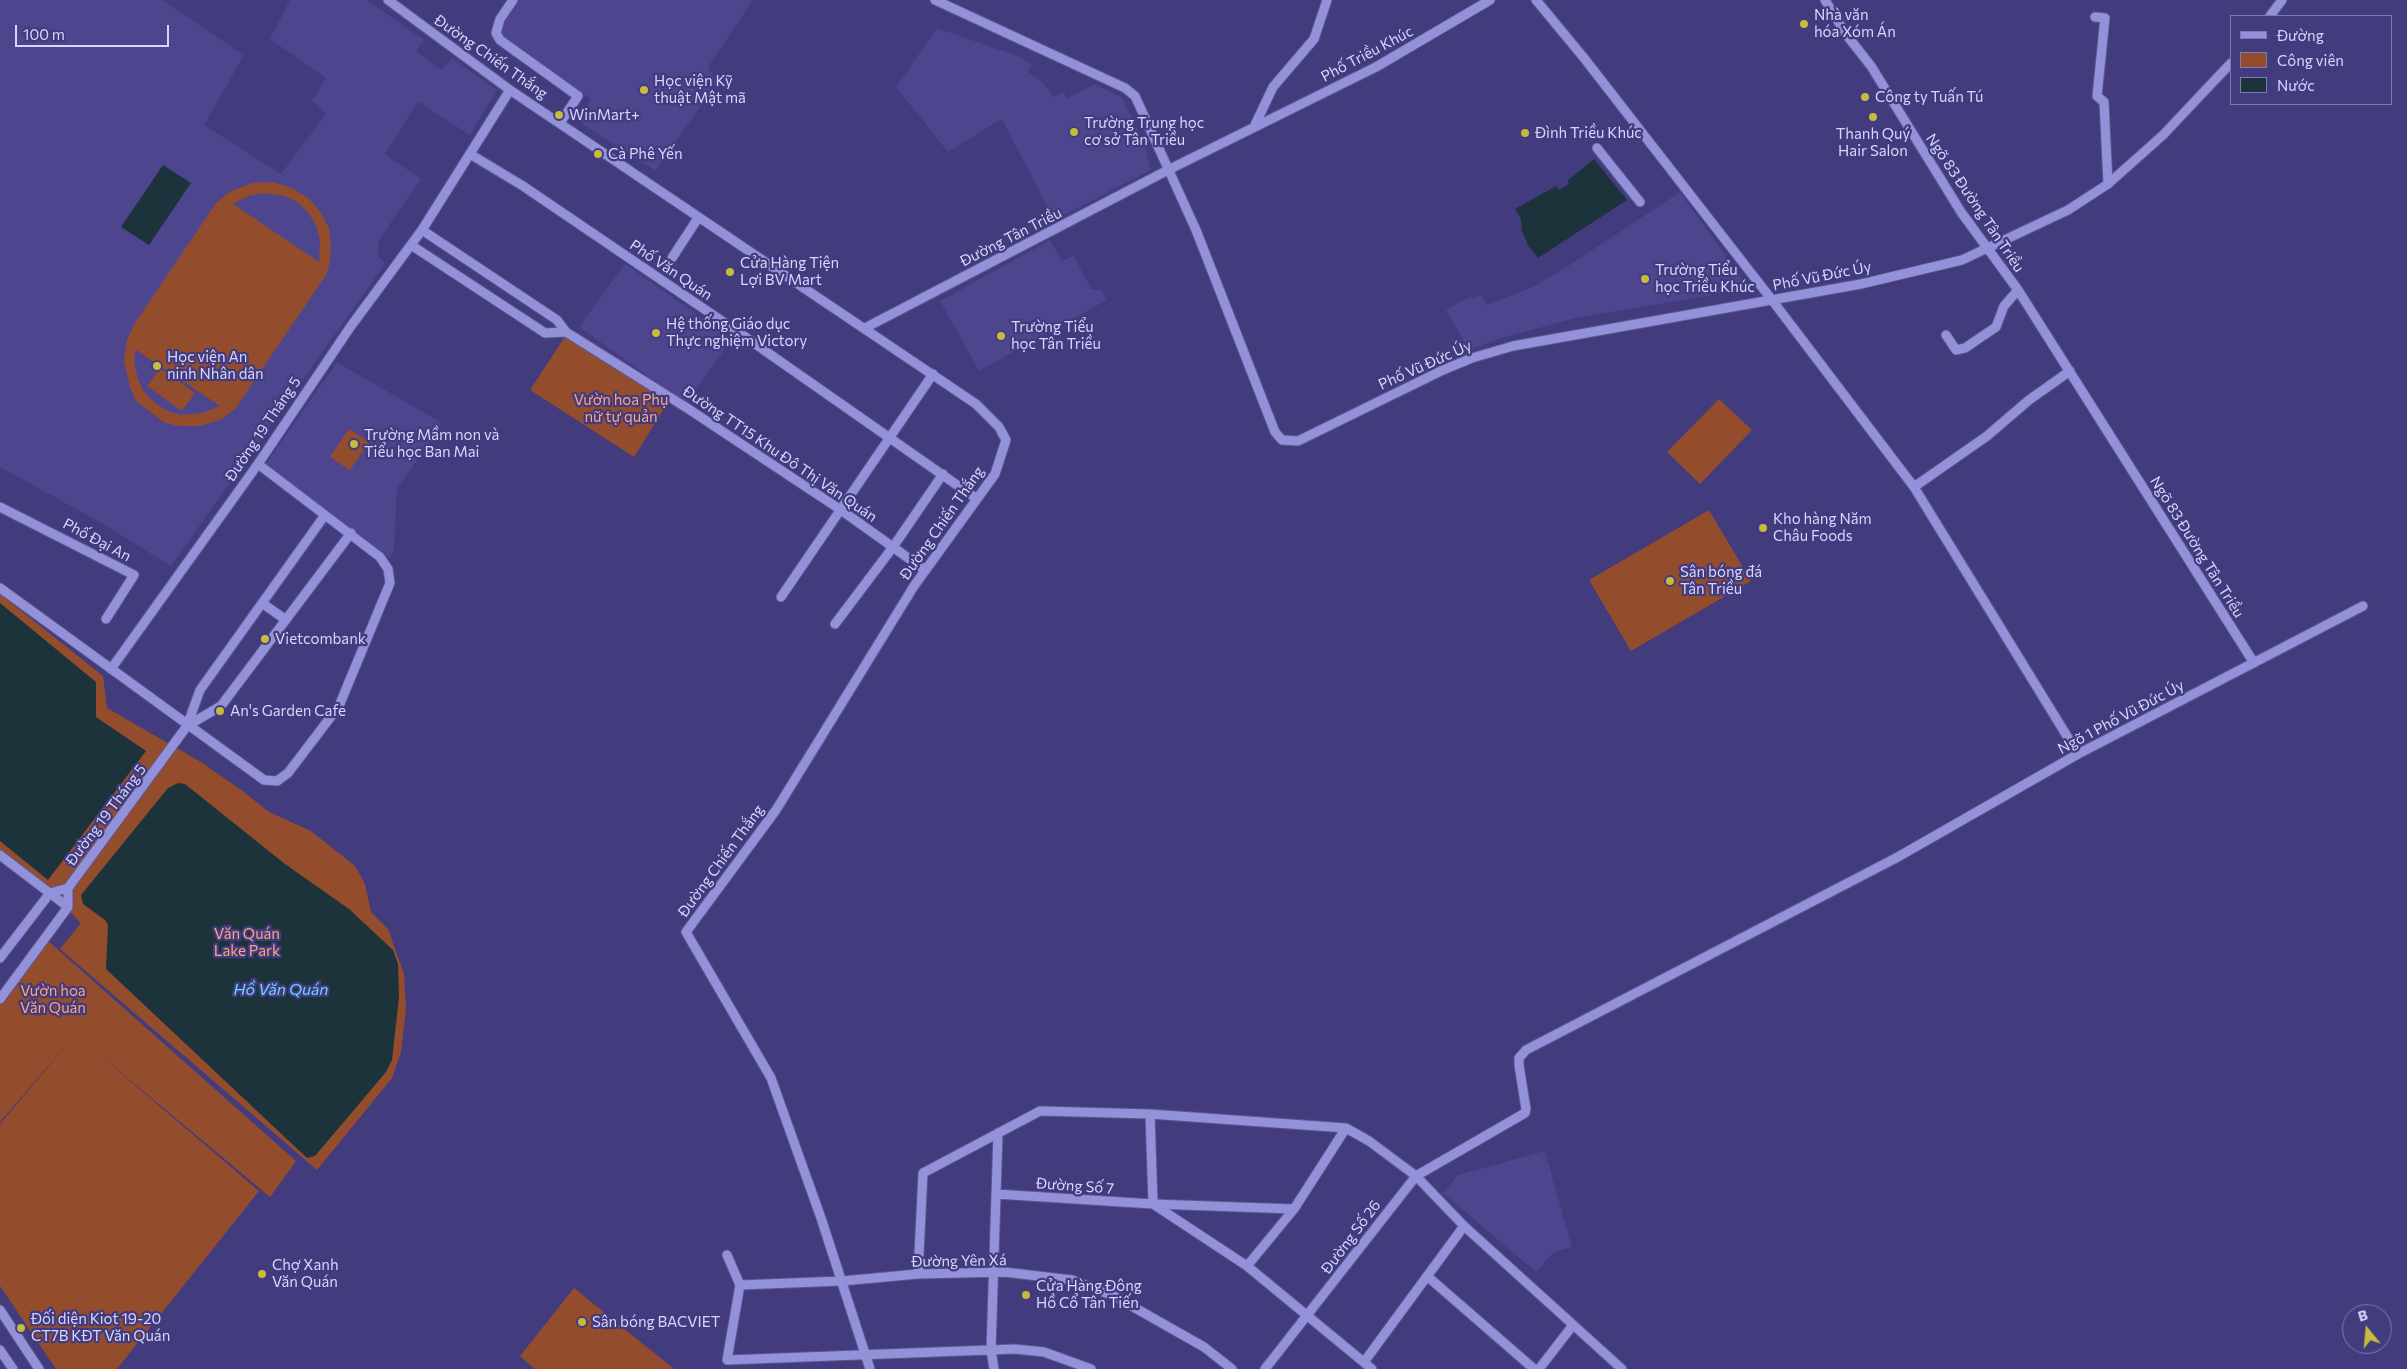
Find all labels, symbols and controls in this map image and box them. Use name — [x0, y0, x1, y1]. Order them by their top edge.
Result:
place label: Nhà văn hóa Xóm Án — [1814, 6, 1896, 41]
street label: Đường Chiến Thắng — [431, 11, 551, 103]
scale bar — [18, 15, 171, 47]
legend — [2230, 15, 2392, 105]
marker: Nhà văn hóa Xóm Án — [1798, 18, 1810, 30]
street label: Phố Triều Khúc — [1318, 22, 1416, 86]
text: 100 m — [23, 25, 65, 43]
text: Đường — [2277, 26, 2324, 44]
text: Công viên — [2277, 51, 2344, 69]
place label: Học viện Kỹ thuật Mật mã — [654, 72, 746, 107]
text: Nước — [2277, 76, 2315, 94]
marker: Học viện Kỹ thuật Mật mã — [638, 84, 650, 96]
place label: Công ty Tuấn Tú — [1875, 88, 1983, 106]
marker: Công ty Tuấn Tú — [1859, 91, 1871, 103]
place label: WinMart+ — [569, 106, 640, 124]
marker: WinMart+ — [553, 109, 565, 121]
marker: Thanh Quý Hair Salon — [1867, 111, 1879, 123]
place label: Trường Trung học cơ sở Tân Triều — [1084, 114, 1204, 149]
place label: Đình Triều Khúc — [1535, 124, 1642, 142]
place label: Thanh Quý Hair Salon — [1836, 125, 1910, 160]
marker: Trường Trung học cơ sở Tân Triều — [1068, 126, 1080, 138]
marker: Đình Triều Khúc — [1519, 127, 1531, 139]
street label: Ngõ 83 Đường Tân Triều — [1922, 130, 2028, 276]
place label: Cà Phê Yến — [608, 145, 683, 163]
marker: Cà Phê Yến — [592, 148, 604, 160]
street label: Đường Tân Triều — [957, 204, 1065, 270]
street label: Phố Văn Quán — [626, 236, 716, 304]
place label: Cửa Hàng Tiện Lợi BV Mart — [740, 254, 839, 289]
street label: Phố Vũ Đức Úy — [1771, 258, 1873, 294]
place label: Trường Tiểu học Triều Khúc — [1655, 261, 1755, 296]
marker: Cửa Hàng Tiện Lợi BV Mart — [724, 266, 736, 278]
marker: Trường Tiểu học Triều Khúc — [1639, 273, 1651, 285]
place label: Hệ thống Giáo dục Thực nghiệm Victory — [666, 315, 807, 350]
place label: Trường Tiểu học Tân Triều — [1011, 318, 1101, 353]
marker: Hệ thống Giáo dục Thực nghiệm Victory — [650, 327, 662, 339]
marker: Trường Tiểu học Tân Triều — [995, 330, 1007, 342]
street label: Phố Vũ Đức Úy — [1376, 336, 1474, 394]
place label: Học viện An ninh Nhân dân — [167, 348, 264, 383]
marker: Học viện An ninh Nhân dân — [151, 360, 163, 372]
street label: Đường 19 Tháng 5 — [221, 373, 305, 485]
street label: Đường TT15 Khu Đô Thị Văn Quán — [680, 382, 880, 526]
park label: Vườn hoa Phụ nữ tự quản — [574, 391, 668, 426]
place label: Trường Mầm non và Tiểu học Ban Mai — [364, 426, 499, 461]
marker: Trường Mầm non và Tiểu học Ban Mai — [348, 438, 360, 450]
street label: Đường Chiến Thắng — [896, 463, 988, 583]
street label: Ngõ 83 Đường Tân Triều — [2146, 473, 2248, 621]
place label: Kho hàng Năm Châu Foods — [1773, 510, 1872, 545]
street label: Phố Đại An — [60, 515, 134, 565]
marker: Kho hàng Năm Châu Foods — [1757, 522, 1769, 534]
place label: Sân bóng đá Tân Triều — [1680, 563, 1762, 598]
marker: Sân bóng đá Tân Triều — [1664, 575, 1676, 587]
place label: Vietcombank — [275, 630, 366, 648]
marker: Vietcombank — [259, 633, 271, 645]
street label: Ngõ 1 Phố Vũ Đức Úy — [2055, 676, 2187, 758]
place label: An's Garden Cafe — [230, 702, 346, 720]
marker: An's Garden Cafe — [214, 705, 226, 717]
street label: Đường 19 Tháng 5 — [62, 761, 150, 869]
street label: Đường Chiến Thắng — [674, 801, 768, 921]
park label: Văn Quán Lake Park — [214, 925, 280, 960]
water label: Hồ Văn Quán — [234, 980, 328, 1000]
park label: Vườn hoa Văn Quán — [20, 982, 86, 1017]
street label: Đường Số 7 — [1035, 1174, 1115, 1198]
street label: Đường Số 26 — [1317, 1197, 1385, 1277]
street label: Đường Yên Xá — [911, 1251, 1007, 1271]
place label: Chợ Xanh Văn Quán — [272, 1256, 339, 1291]
marker: Chợ Xanh Văn Quán — [256, 1268, 268, 1280]
place label: Cửa Hàng Đông Hồ Cổ Tân Tiến — [1036, 1277, 1142, 1312]
marker: Cửa Hàng Đông Hồ Cổ Tân Tiến — [1020, 1289, 1032, 1301]
north arrow — [2342, 1304, 2392, 1354]
text: B — [2356, 1306, 2370, 1325]
place label: Đối diện Kiot 19-20 CT7B KĐT Văn Quán — [31, 1310, 170, 1345]
place label: Sân bóng BACVIET — [592, 1313, 720, 1331]
marker: Sân bóng BACVIET — [576, 1316, 588, 1328]
marker: Đối diện Kiot 19-20 CT7B KĐT Văn Quán — [15, 1322, 27, 1334]

